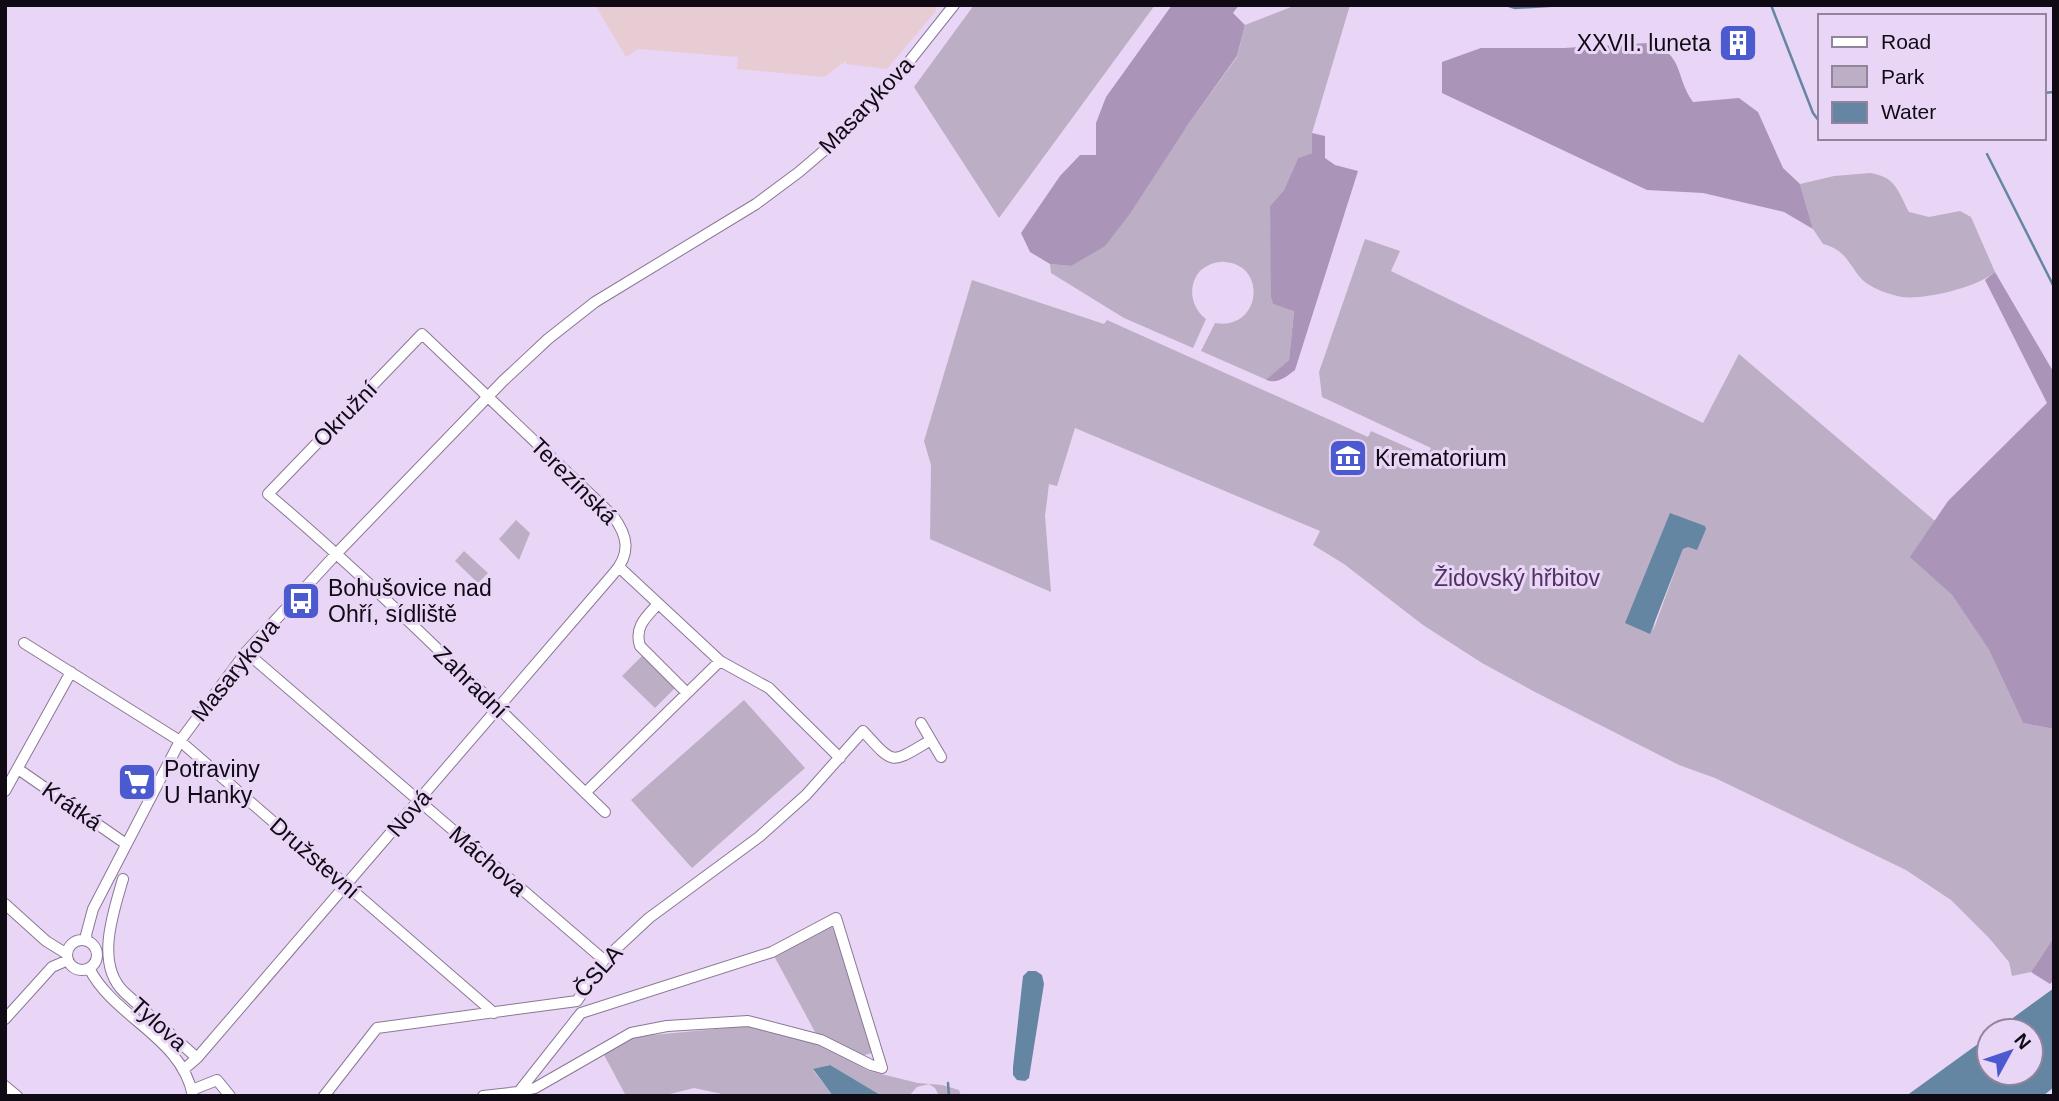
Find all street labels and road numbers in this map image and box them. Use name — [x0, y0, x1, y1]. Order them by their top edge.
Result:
street label: Masarykova — [814, 51, 919, 159]
street label: Okružní — [308, 376, 383, 452]
street label: Terezínská — [525, 432, 623, 530]
street label: Masarykova — [186, 613, 284, 726]
street label: Zahradní — [429, 641, 514, 724]
street label: Krátká — [37, 776, 107, 836]
street label: Nová — [382, 784, 437, 842]
street label: Družstevní — [265, 812, 365, 904]
street label: Máchova — [444, 821, 532, 902]
street label: ČSLA — [568, 939, 628, 1002]
street label: Tylova — [126, 992, 193, 1056]

